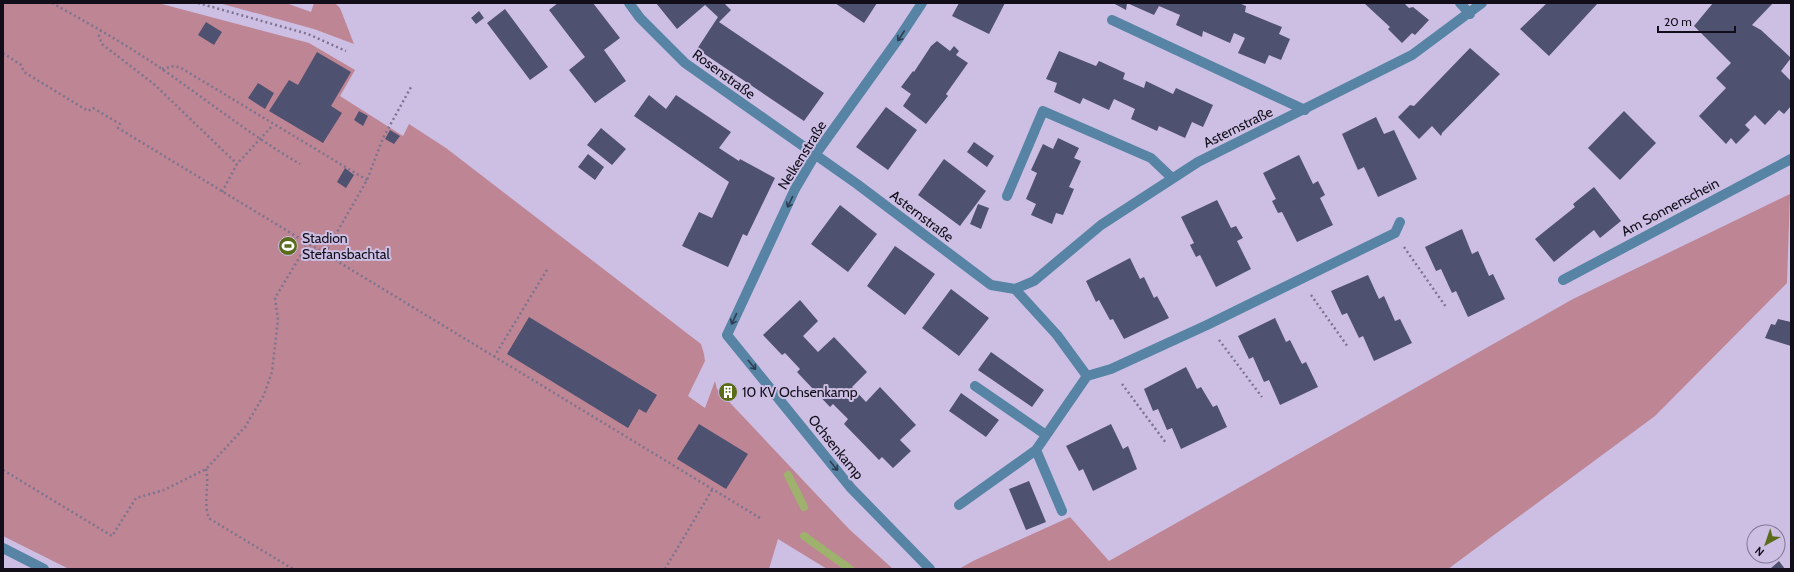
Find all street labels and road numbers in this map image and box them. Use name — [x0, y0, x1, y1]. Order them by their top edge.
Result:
street label: Rosenstraße — [689, 45, 759, 103]
street label: Asternstraße — [1200, 102, 1276, 152]
street label: Nelkenstraße — [774, 117, 830, 193]
street label: Am Sonnenschein — [1618, 174, 1722, 240]
street label: Asternstraße — [887, 186, 957, 246]
street label: Ochsenkamp — [804, 411, 868, 483]

